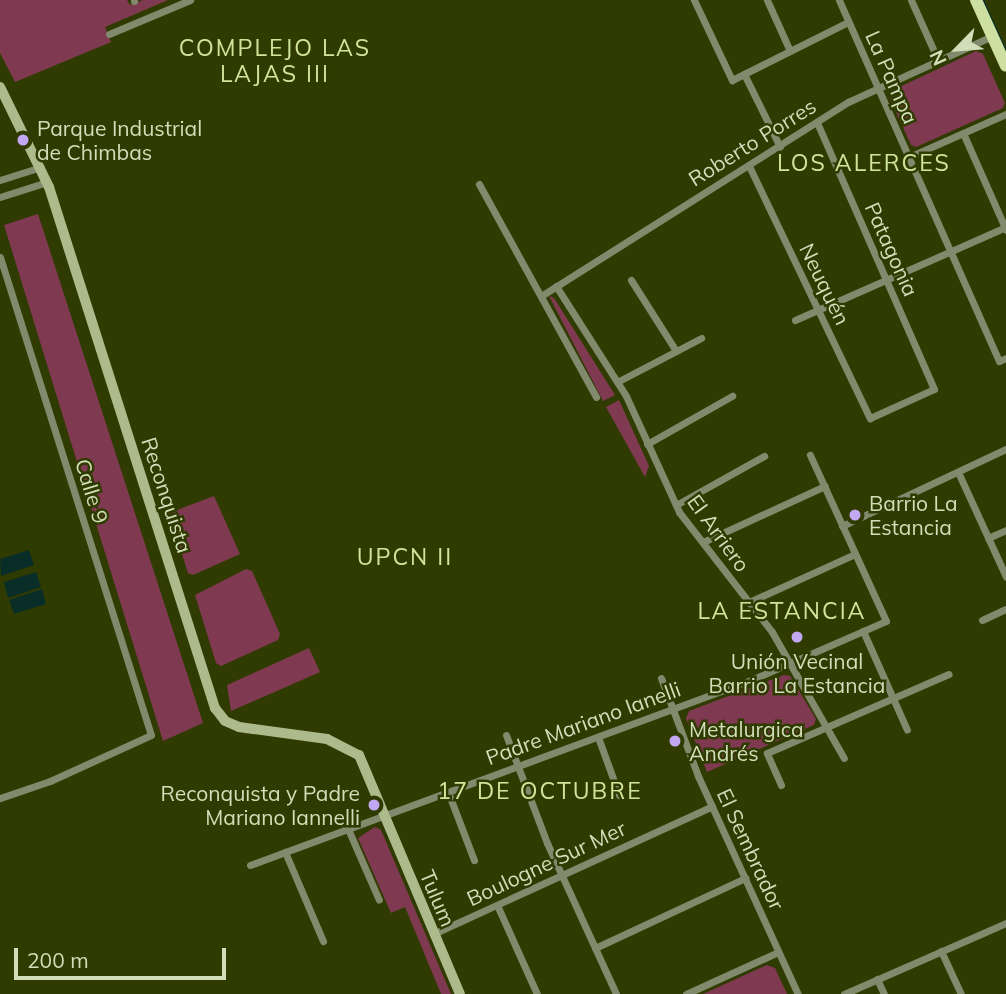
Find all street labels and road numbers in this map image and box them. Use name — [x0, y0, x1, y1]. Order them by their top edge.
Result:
street label: La Pampa — [860, 27, 924, 127]
street label: Roberto Porres — [684, 93, 820, 191]
street label: Patagonia — [860, 198, 924, 300]
street label: Neuquén — [794, 239, 856, 329]
street label: Reconquista — [136, 434, 198, 556]
street label: Calle 9 — [70, 456, 114, 526]
street label: El Arriero — [683, 489, 755, 577]
street label: Padre Mariano Ianelli — [482, 676, 684, 770]
street label: El Sembrador — [712, 784, 790, 914]
street label: Boulogne Sur Mer — [462, 815, 630, 911]
street label: Tulum — [415, 866, 461, 930]

